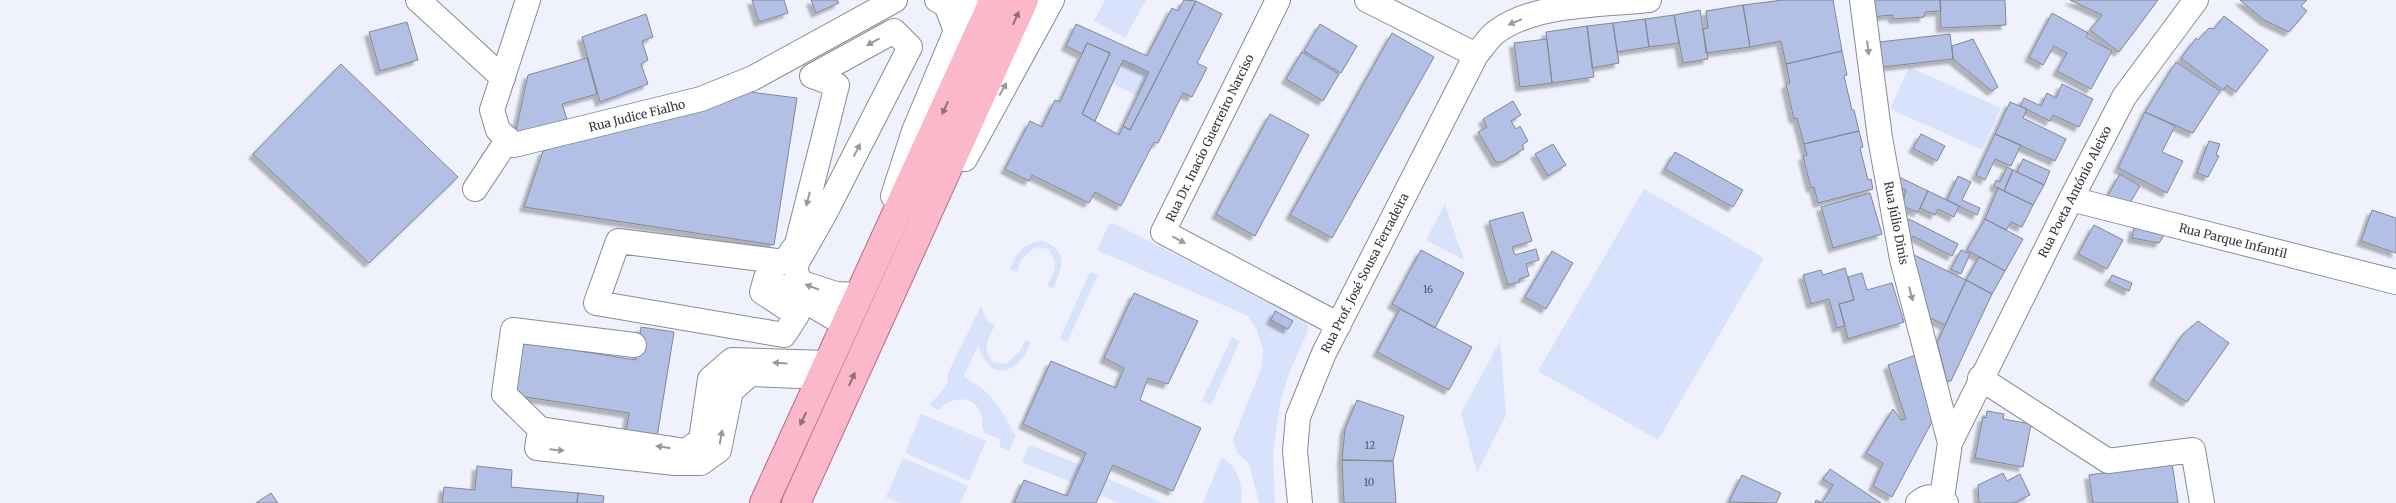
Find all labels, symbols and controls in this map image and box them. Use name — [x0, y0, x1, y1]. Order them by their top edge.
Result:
one-way arrow — [1012, 10, 1021, 25]
one-way arrow — [1508, 18, 1522, 26]
one-way arrow — [865, 38, 880, 46]
one-way arrow — [1865, 41, 1873, 57]
street label: Rua Dr. Inacio Guerreiro Narciso — [1162, 52, 1257, 224]
one-way arrow — [999, 82, 1007, 96]
street label: Rua Judice Fialho — [587, 96, 687, 135]
one-way arrow — [941, 101, 949, 115]
street label: Rua Poeta António Aleixo — [2035, 123, 2114, 260]
one-way arrow — [853, 143, 861, 157]
street label: Rua Júlio Dinis — [1881, 180, 1912, 266]
street label: Rua Prof. José Sousa Ferradeira — [1318, 190, 1412, 355]
one-way arrow — [804, 192, 812, 207]
street label: Rua Parque Infantil — [2177, 220, 2289, 261]
one-way arrow — [1171, 236, 1186, 244]
one-way arrow — [804, 283, 819, 291]
house number: 16 — [1423, 283, 1433, 296]
one-way arrow — [1907, 287, 1915, 302]
one-way arrow — [771, 359, 787, 367]
one-way arrow — [848, 372, 856, 386]
one-way arrow — [799, 412, 807, 426]
one-way arrow — [718, 429, 726, 445]
house number: 12 — [1365, 439, 1375, 452]
one-way arrow — [655, 443, 671, 451]
one-way arrow — [549, 446, 565, 454]
house number: 10 — [1364, 476, 1374, 489]

